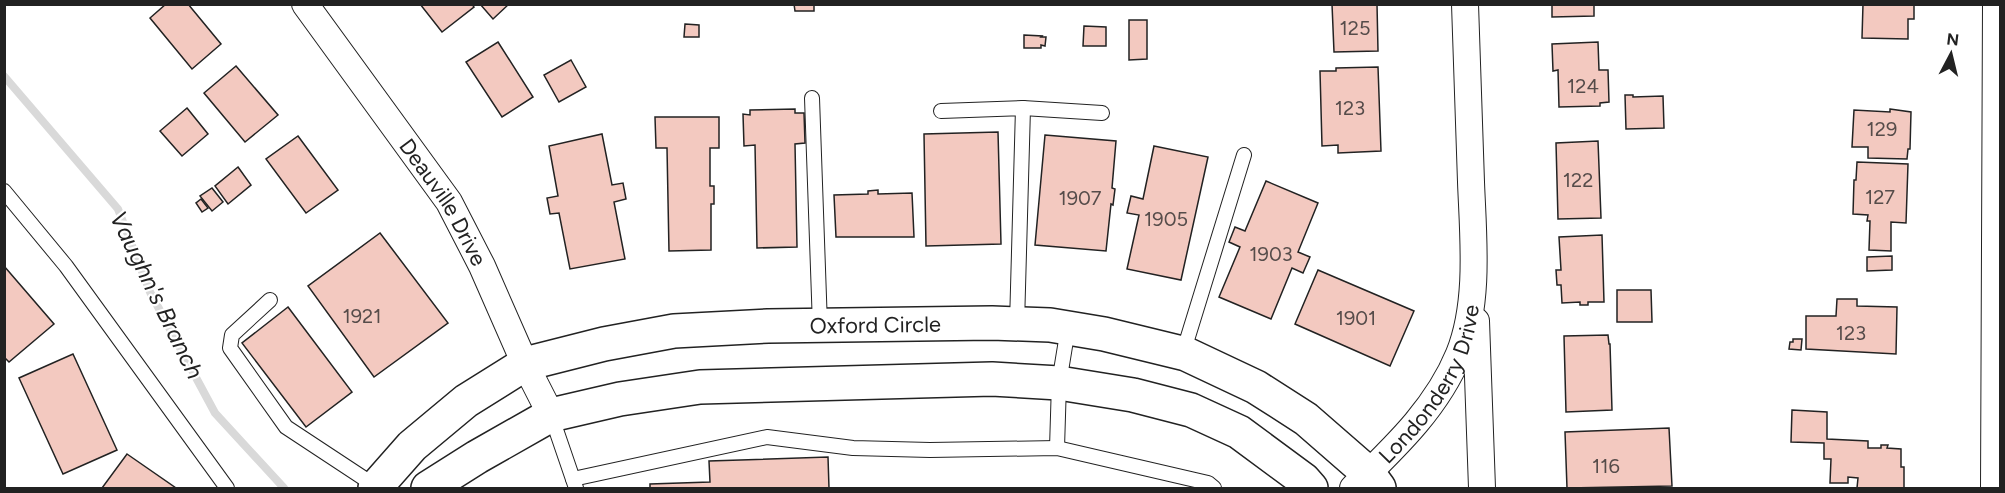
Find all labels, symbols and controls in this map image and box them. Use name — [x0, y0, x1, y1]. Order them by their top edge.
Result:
house number: 125 — [1340, 16, 1370, 40]
north arrow — [1921, 24, 1981, 84]
text: N — [1945, 29, 1960, 50]
house number: 124 — [1567, 74, 1599, 98]
house number: 123 — [1335, 96, 1365, 120]
house number: 129 — [1867, 117, 1897, 141]
street label: Deauville Drive — [394, 133, 493, 270]
house number: 122 — [1563, 168, 1593, 192]
house number: 127 — [1865, 185, 1895, 209]
house number: 1907 — [1058, 186, 1102, 210]
water label: Vaughn's Branch — [104, 207, 210, 383]
house number: 1905 — [1144, 207, 1188, 231]
house number: 1903 — [1249, 242, 1293, 266]
street label: Londonderry Drive — [1373, 303, 1485, 469]
house number: 1921 — [342, 304, 382, 328]
house number: 1901 — [1336, 306, 1376, 330]
street label: Oxford Circle — [809, 310, 941, 339]
house number: 123 — [1836, 321, 1866, 345]
house number: 116 — [1592, 454, 1620, 478]

